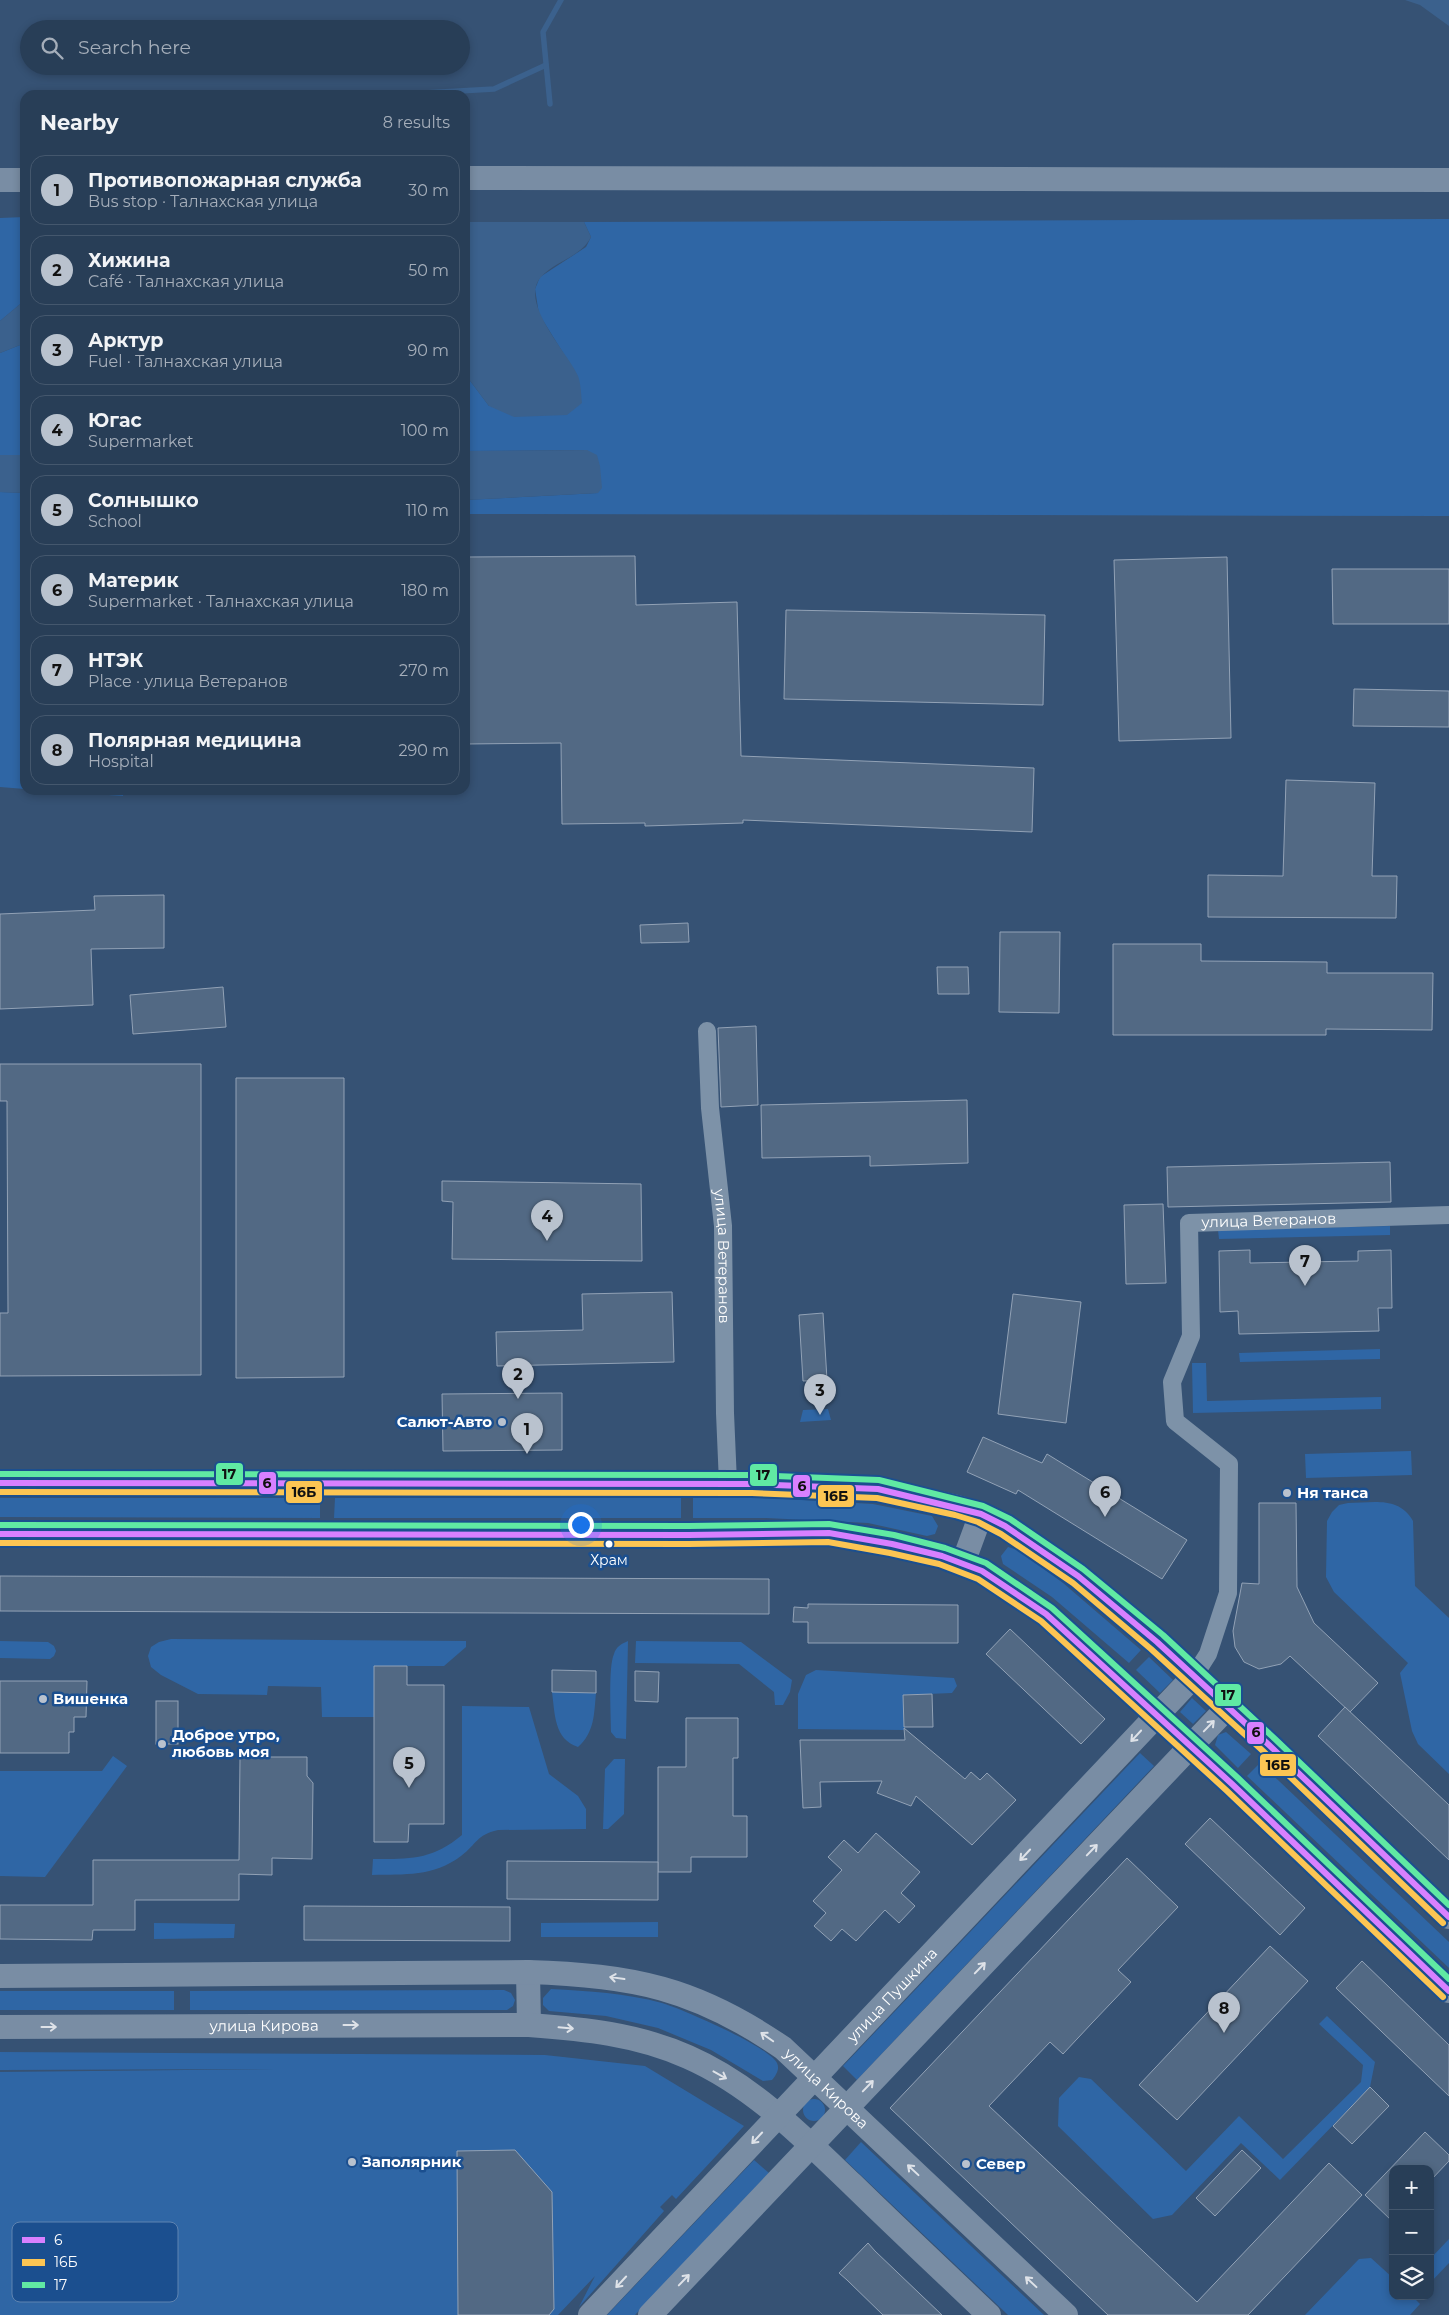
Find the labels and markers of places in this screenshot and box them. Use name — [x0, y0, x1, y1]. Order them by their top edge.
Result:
pin: 4 — [531, 1200, 563, 1241]
pin: 7 — [1289, 1245, 1321, 1286]
pin: 2 — [502, 1358, 534, 1399]
pin: 3 — [804, 1374, 836, 1415]
place label: Салют-Авто — [397, 1412, 492, 1431]
pin: 1 — [511, 1413, 543, 1454]
marker: Салют-Авто — [496, 1416, 508, 1428]
pin: 6 — [1089, 1476, 1121, 1517]
place label: Ня танса — [1297, 1483, 1368, 1502]
marker: Ня танса — [1281, 1487, 1293, 1499]
marker: Храм — [604, 1539, 614, 1549]
place label: Храм — [590, 1551, 628, 1569]
place label: Вишенка — [53, 1689, 128, 1708]
marker: Вишенка — [37, 1693, 49, 1705]
place label: Доброе утро, любовь моя — [172, 1725, 280, 1761]
marker: Доброе утро, любовь моя — [156, 1738, 168, 1750]
pin: 5 — [393, 1747, 425, 1788]
pin: 8 — [1208, 1992, 1240, 2033]
place label: Заполярник — [361, 2152, 462, 2171]
place label: Север — [976, 2154, 1026, 2173]
marker: Заполярник — [346, 2156, 358, 2168]
marker: Север — [960, 2158, 972, 2170]

